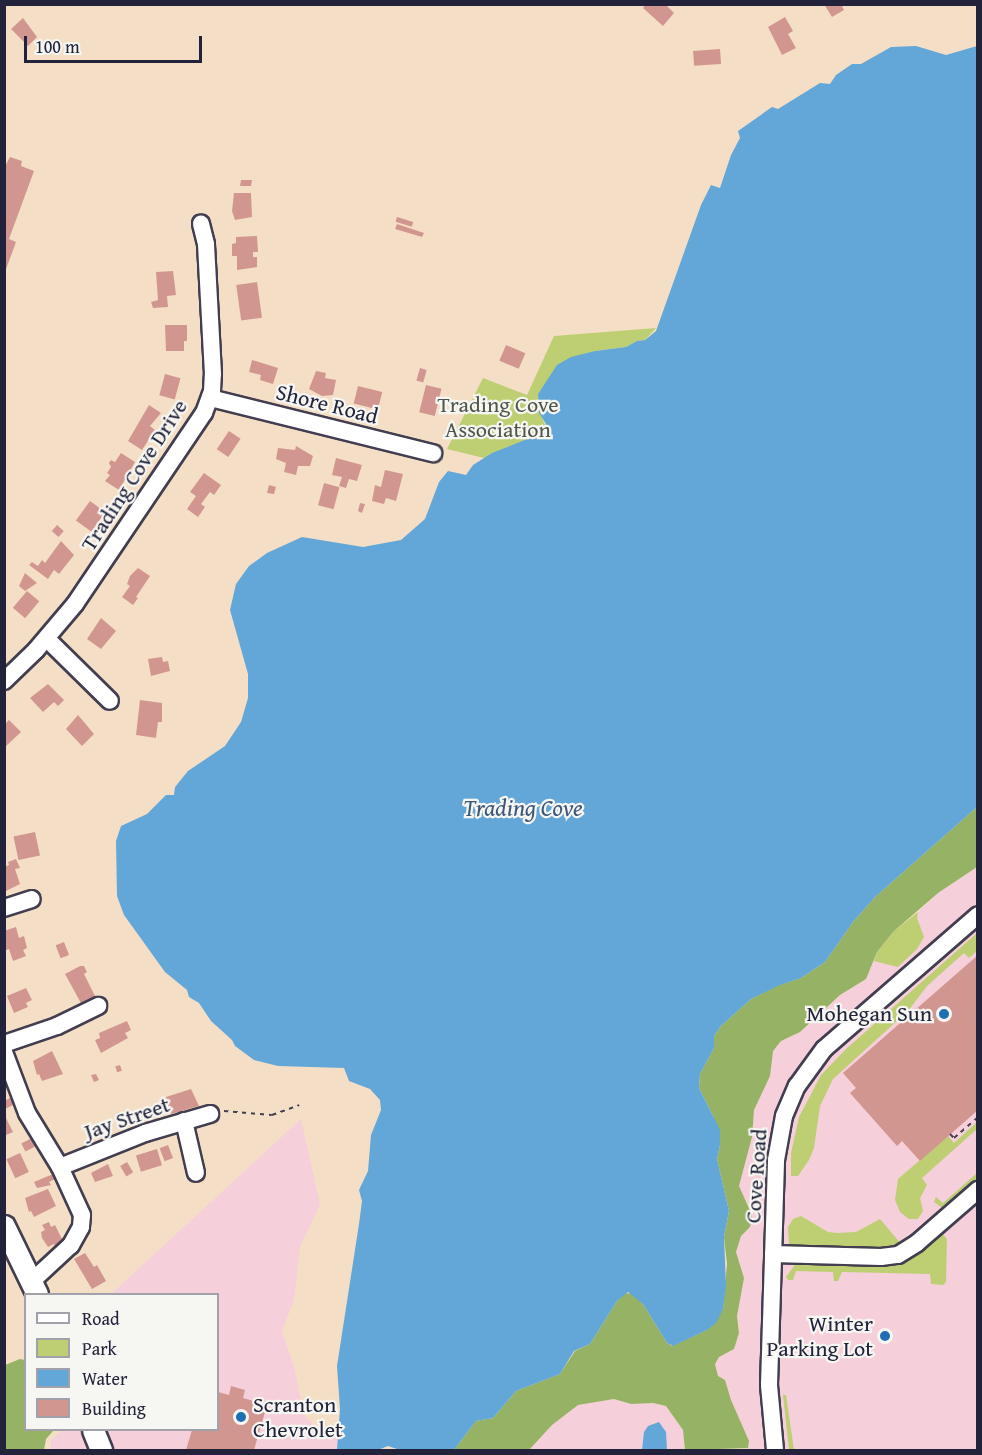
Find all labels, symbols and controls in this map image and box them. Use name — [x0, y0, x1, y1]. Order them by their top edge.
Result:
scale bar — [27, 24, 206, 62]
text: 100 m — [35, 33, 80, 60]
street label: Shore Road — [273, 379, 381, 429]
park label: Trading Cove Association — [437, 391, 559, 442]
street label: Trading Cove Drive — [75, 394, 193, 556]
water label: Trading Cove — [463, 794, 583, 822]
place label: Mohegan Sun — [807, 1001, 932, 1027]
marker: Mohegan Sun — [937, 1007, 951, 1021]
street label: Jay Street — [81, 1091, 173, 1145]
street label: Cove Road — [740, 1128, 772, 1224]
legend — [24, 1293, 219, 1431]
text: Road — [82, 1305, 120, 1332]
place label: Winter Parking Lot — [767, 1310, 873, 1362]
marker: Winter Parking Lot — [878, 1329, 892, 1343]
text: Park — [82, 1335, 117, 1362]
text: Water — [82, 1365, 127, 1392]
place label: Scranton Chevrolet — [253, 1391, 343, 1442]
text: Building — [82, 1395, 146, 1422]
marker: Scranton Chevrolet — [234, 1410, 248, 1424]

